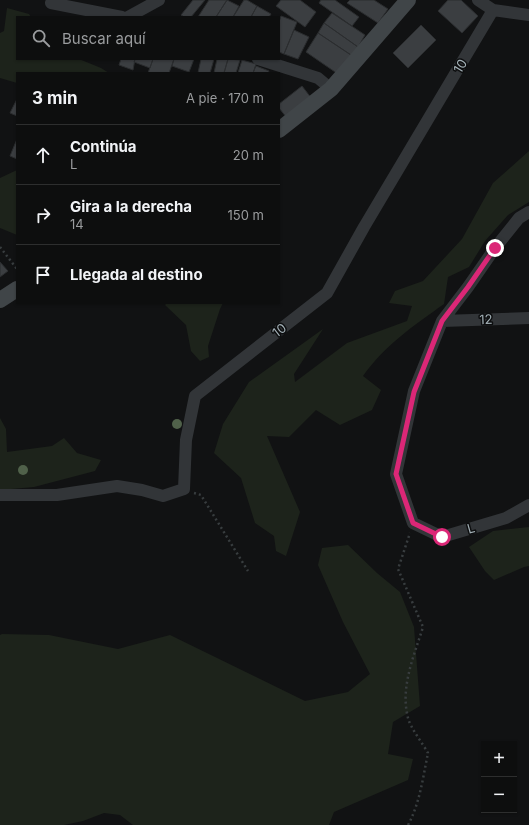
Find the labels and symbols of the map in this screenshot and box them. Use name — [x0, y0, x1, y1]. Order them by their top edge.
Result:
street label: 10 — [450, 56, 470, 76]
route end — [486, 239, 504, 257]
street label: 12 — [479, 311, 493, 327]
street label: 10 — [269, 320, 289, 340]
street label: L — [465, 519, 477, 537]
route start — [433, 528, 451, 546]

